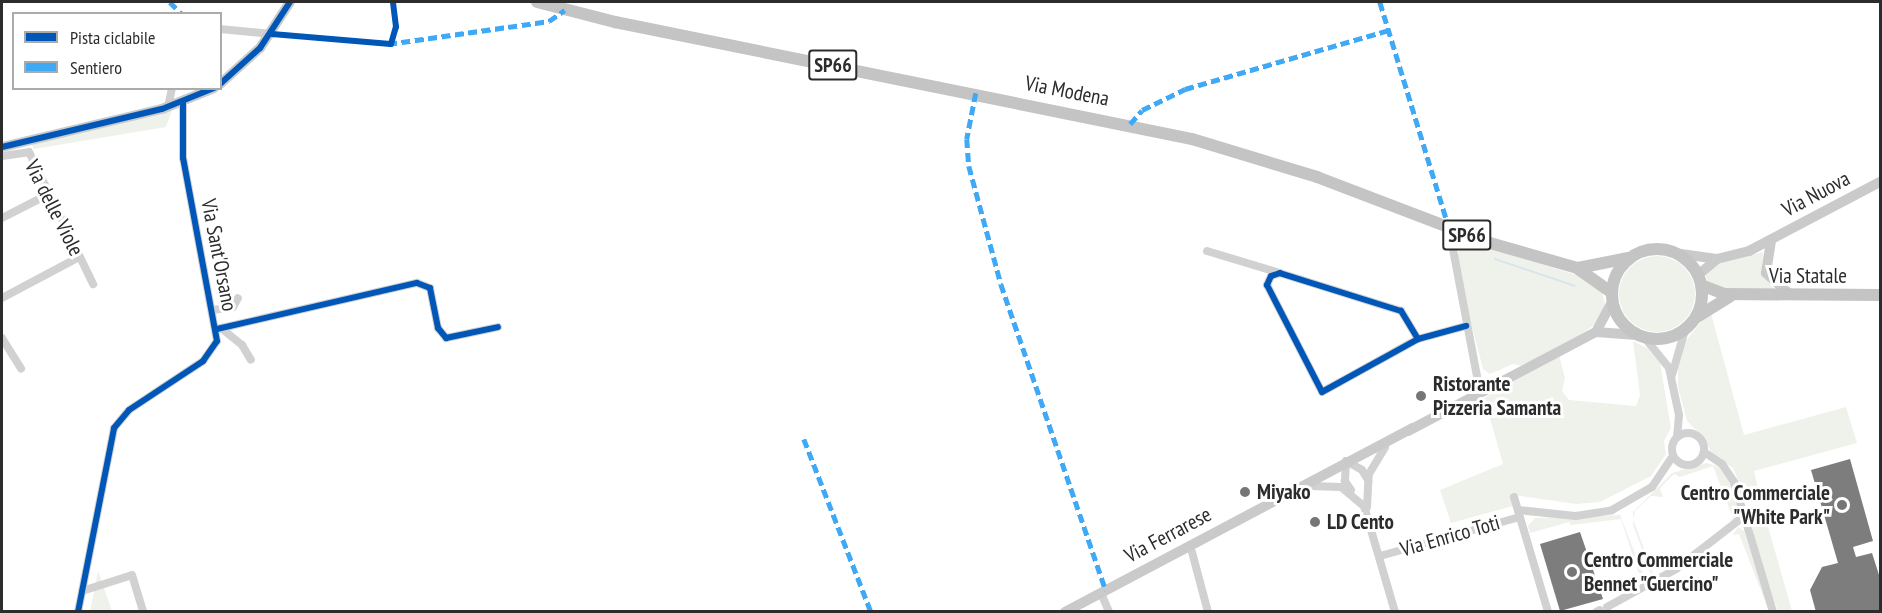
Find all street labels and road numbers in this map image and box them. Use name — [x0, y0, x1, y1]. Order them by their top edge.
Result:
road number: SP66 — [808, 48, 858, 82]
street label: Via Modena — [1023, 71, 1111, 111]
street label: Via delle Viole — [19, 156, 89, 260]
street label: Via Nuova — [1778, 166, 1854, 222]
street label: Via Sant'Orsano — [196, 197, 242, 313]
road number: SP66 — [1442, 218, 1492, 252]
street label: Via Statale — [1769, 263, 1847, 289]
street label: Via Ferrarese — [1120, 502, 1216, 568]
street label: Via Enrico Toti — [1397, 510, 1503, 562]

